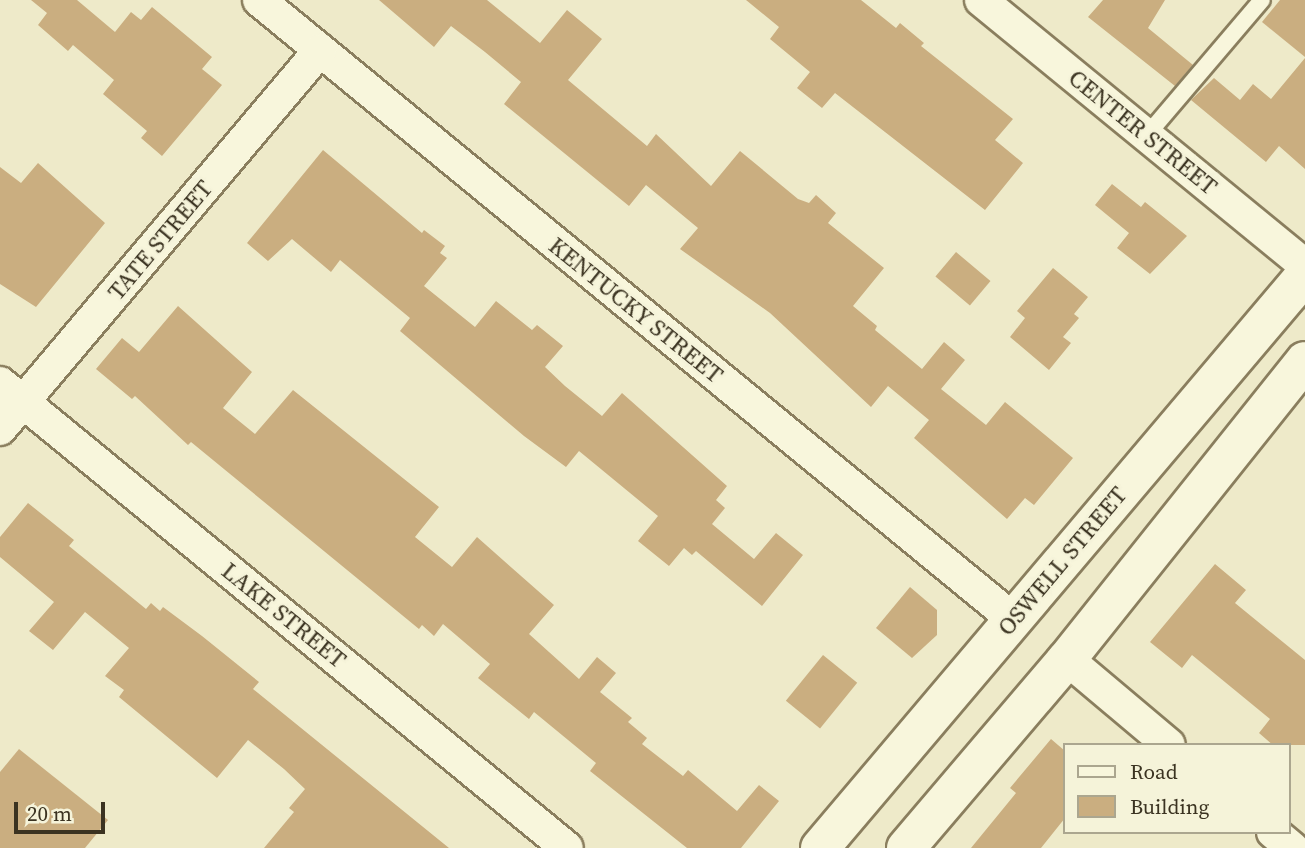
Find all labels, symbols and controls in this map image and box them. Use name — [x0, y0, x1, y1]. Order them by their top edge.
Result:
street label: CENTER STREET — [1063, 63, 1223, 201]
street label: TATE STREET — [102, 174, 218, 306]
street label: KENTUCKY STREET — [543, 231, 729, 389]
street label: OSWELL STREET — [991, 481, 1133, 641]
street label: LAKE STREET — [216, 556, 352, 674]
legend — [1064, 743, 1291, 834]
text: Road — [1130, 757, 1178, 786]
scale bar — [18, 788, 108, 832]
text: Building — [1130, 792, 1209, 821]
text: 20 m — [27, 799, 72, 828]

